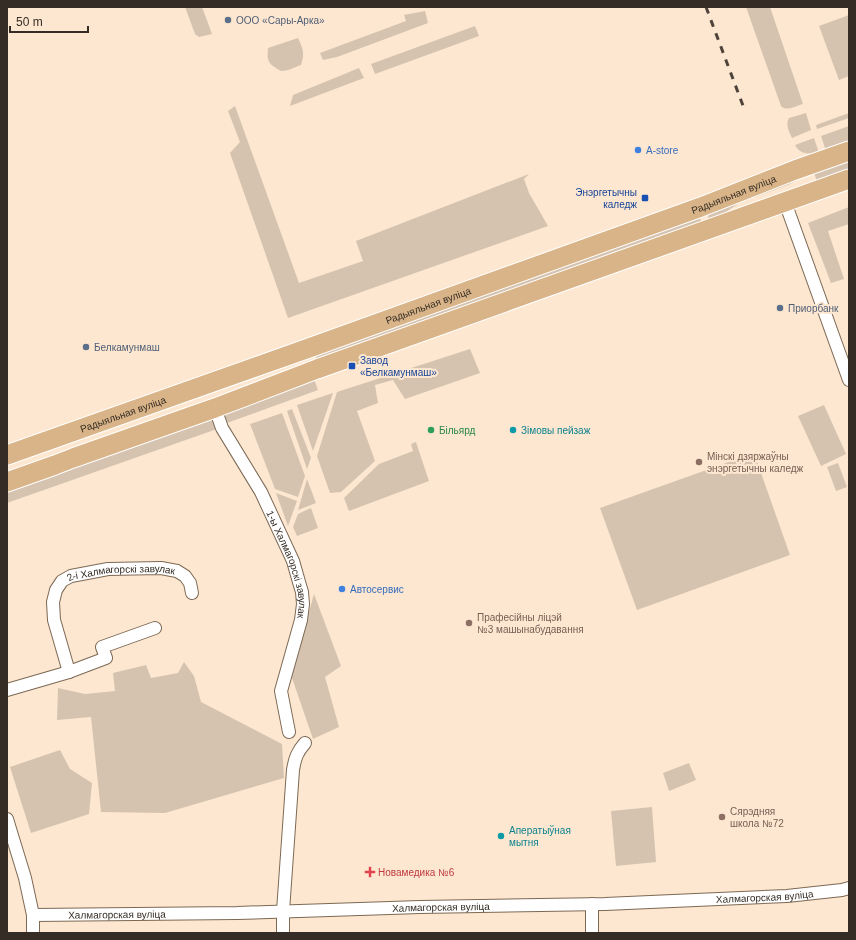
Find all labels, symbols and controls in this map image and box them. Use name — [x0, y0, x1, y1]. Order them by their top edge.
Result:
scale bar — [10, 8, 88, 34]
text: 50 m — [16, 15, 43, 29]
marker: ООО «Сары-Арка» — [223, 15, 233, 25]
place label: ООО «Сары-Арка» — [236, 15, 325, 26]
marker: А-store — [633, 145, 643, 155]
place label: А-store — [646, 145, 679, 156]
street label: Радыяльная вуліца — [690, 172, 778, 216]
place label: Энэргетычны каледж — [575, 187, 637, 210]
marker: Энэргетычны каледж — [640, 193, 650, 203]
street label: Радыяльная вуліца — [384, 285, 473, 326]
marker: Приорбанк — [775, 303, 785, 313]
place label: Приорбанк — [788, 303, 839, 314]
marker: Белкамунмаш — [81, 342, 91, 352]
place label: Белкамунмаш — [94, 342, 160, 353]
place label: Завод «Белкамунмаш» — [360, 355, 437, 378]
marker: Завод «Белкамунмаш» — [347, 361, 357, 371]
street label: Радыяльная вуліца — [79, 394, 168, 434]
marker: Більярд — [426, 425, 436, 435]
place label: Більярд — [439, 425, 476, 436]
marker: Зімовы пейзаж — [508, 425, 518, 435]
place label: Зімовы пейзаж — [521, 425, 591, 436]
place label: Мінскі дзяржаўны энэргетычны каледж — [707, 451, 804, 474]
marker: Мінскі дзяржаўны энэргетычны каледж — [694, 457, 704, 467]
street label: 1-ы Халмагорскі завулак — [265, 509, 309, 620]
street label: 2-і Халмагорскі завулак — [65, 562, 177, 583]
marker: Автосервис — [337, 584, 347, 594]
place label: Автосервис — [350, 584, 404, 595]
place label: Прафесійны ліцэй №3 машынабудавання — [477, 612, 584, 635]
marker: Прафесійны ліцэй №3 машынабудавання — [464, 618, 474, 628]
place label: Сярэдняя школа №72 — [730, 806, 784, 829]
marker: Сярэдняя школа №72 — [717, 812, 727, 822]
place label: Аператыўная мытня — [509, 825, 571, 848]
marker: Аператыўная мытня — [496, 831, 506, 841]
marker: Новамедика №6 — [365, 867, 375, 877]
place label: Новамедика №6 — [378, 867, 455, 878]
street label: Халмагорская вуліца — [716, 888, 814, 905]
street label: Халмагорская вуліца — [392, 900, 490, 913]
street label: Халмагорская вуліца — [68, 908, 166, 920]

